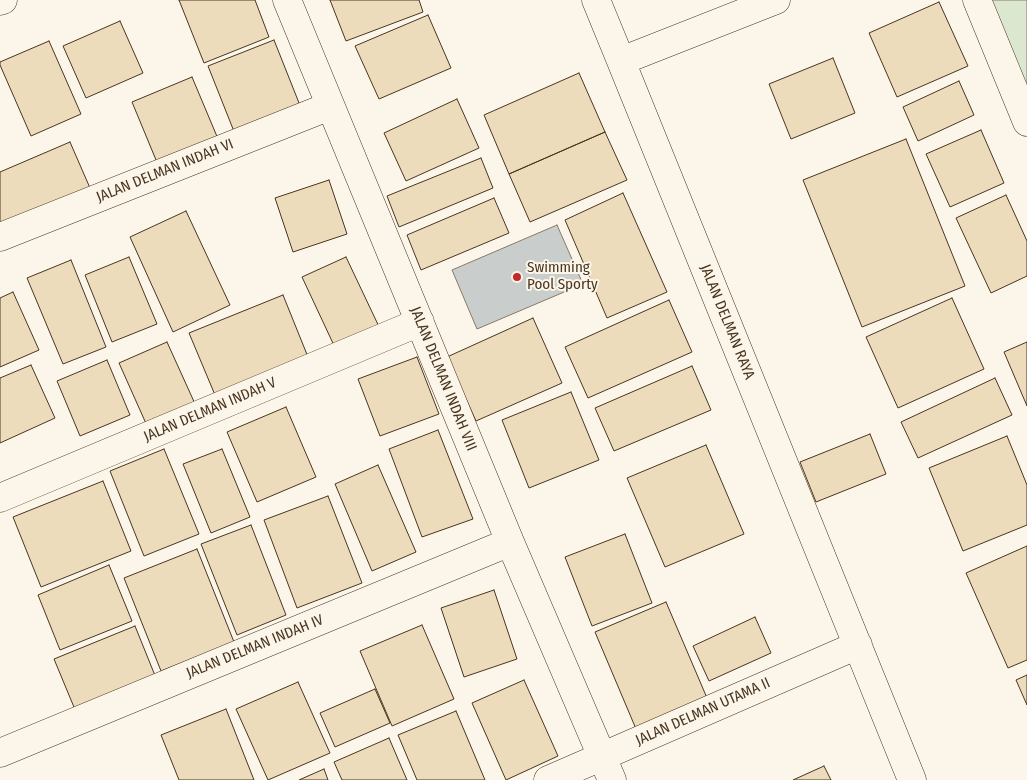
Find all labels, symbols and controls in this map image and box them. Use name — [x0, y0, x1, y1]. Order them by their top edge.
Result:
street label: JALAN DELMAN INDAH VI — [94, 135, 236, 207]
place label: Swimming Pool Sporty — [527, 259, 598, 294]
street label: JALAN DELMAN RAYA — [696, 262, 758, 382]
marker: Swimming Pool Sporty — [511, 271, 523, 283]
street label: JALAN DELMAN INDAH VIII — [406, 304, 480, 454]
street label: JALAN DELMAN INDAH V — [141, 374, 279, 446]
street label: JALAN DELMAN INDAH IV — [184, 611, 326, 683]
street label: JALAN DELMAN UTAMA II — [633, 674, 773, 750]

